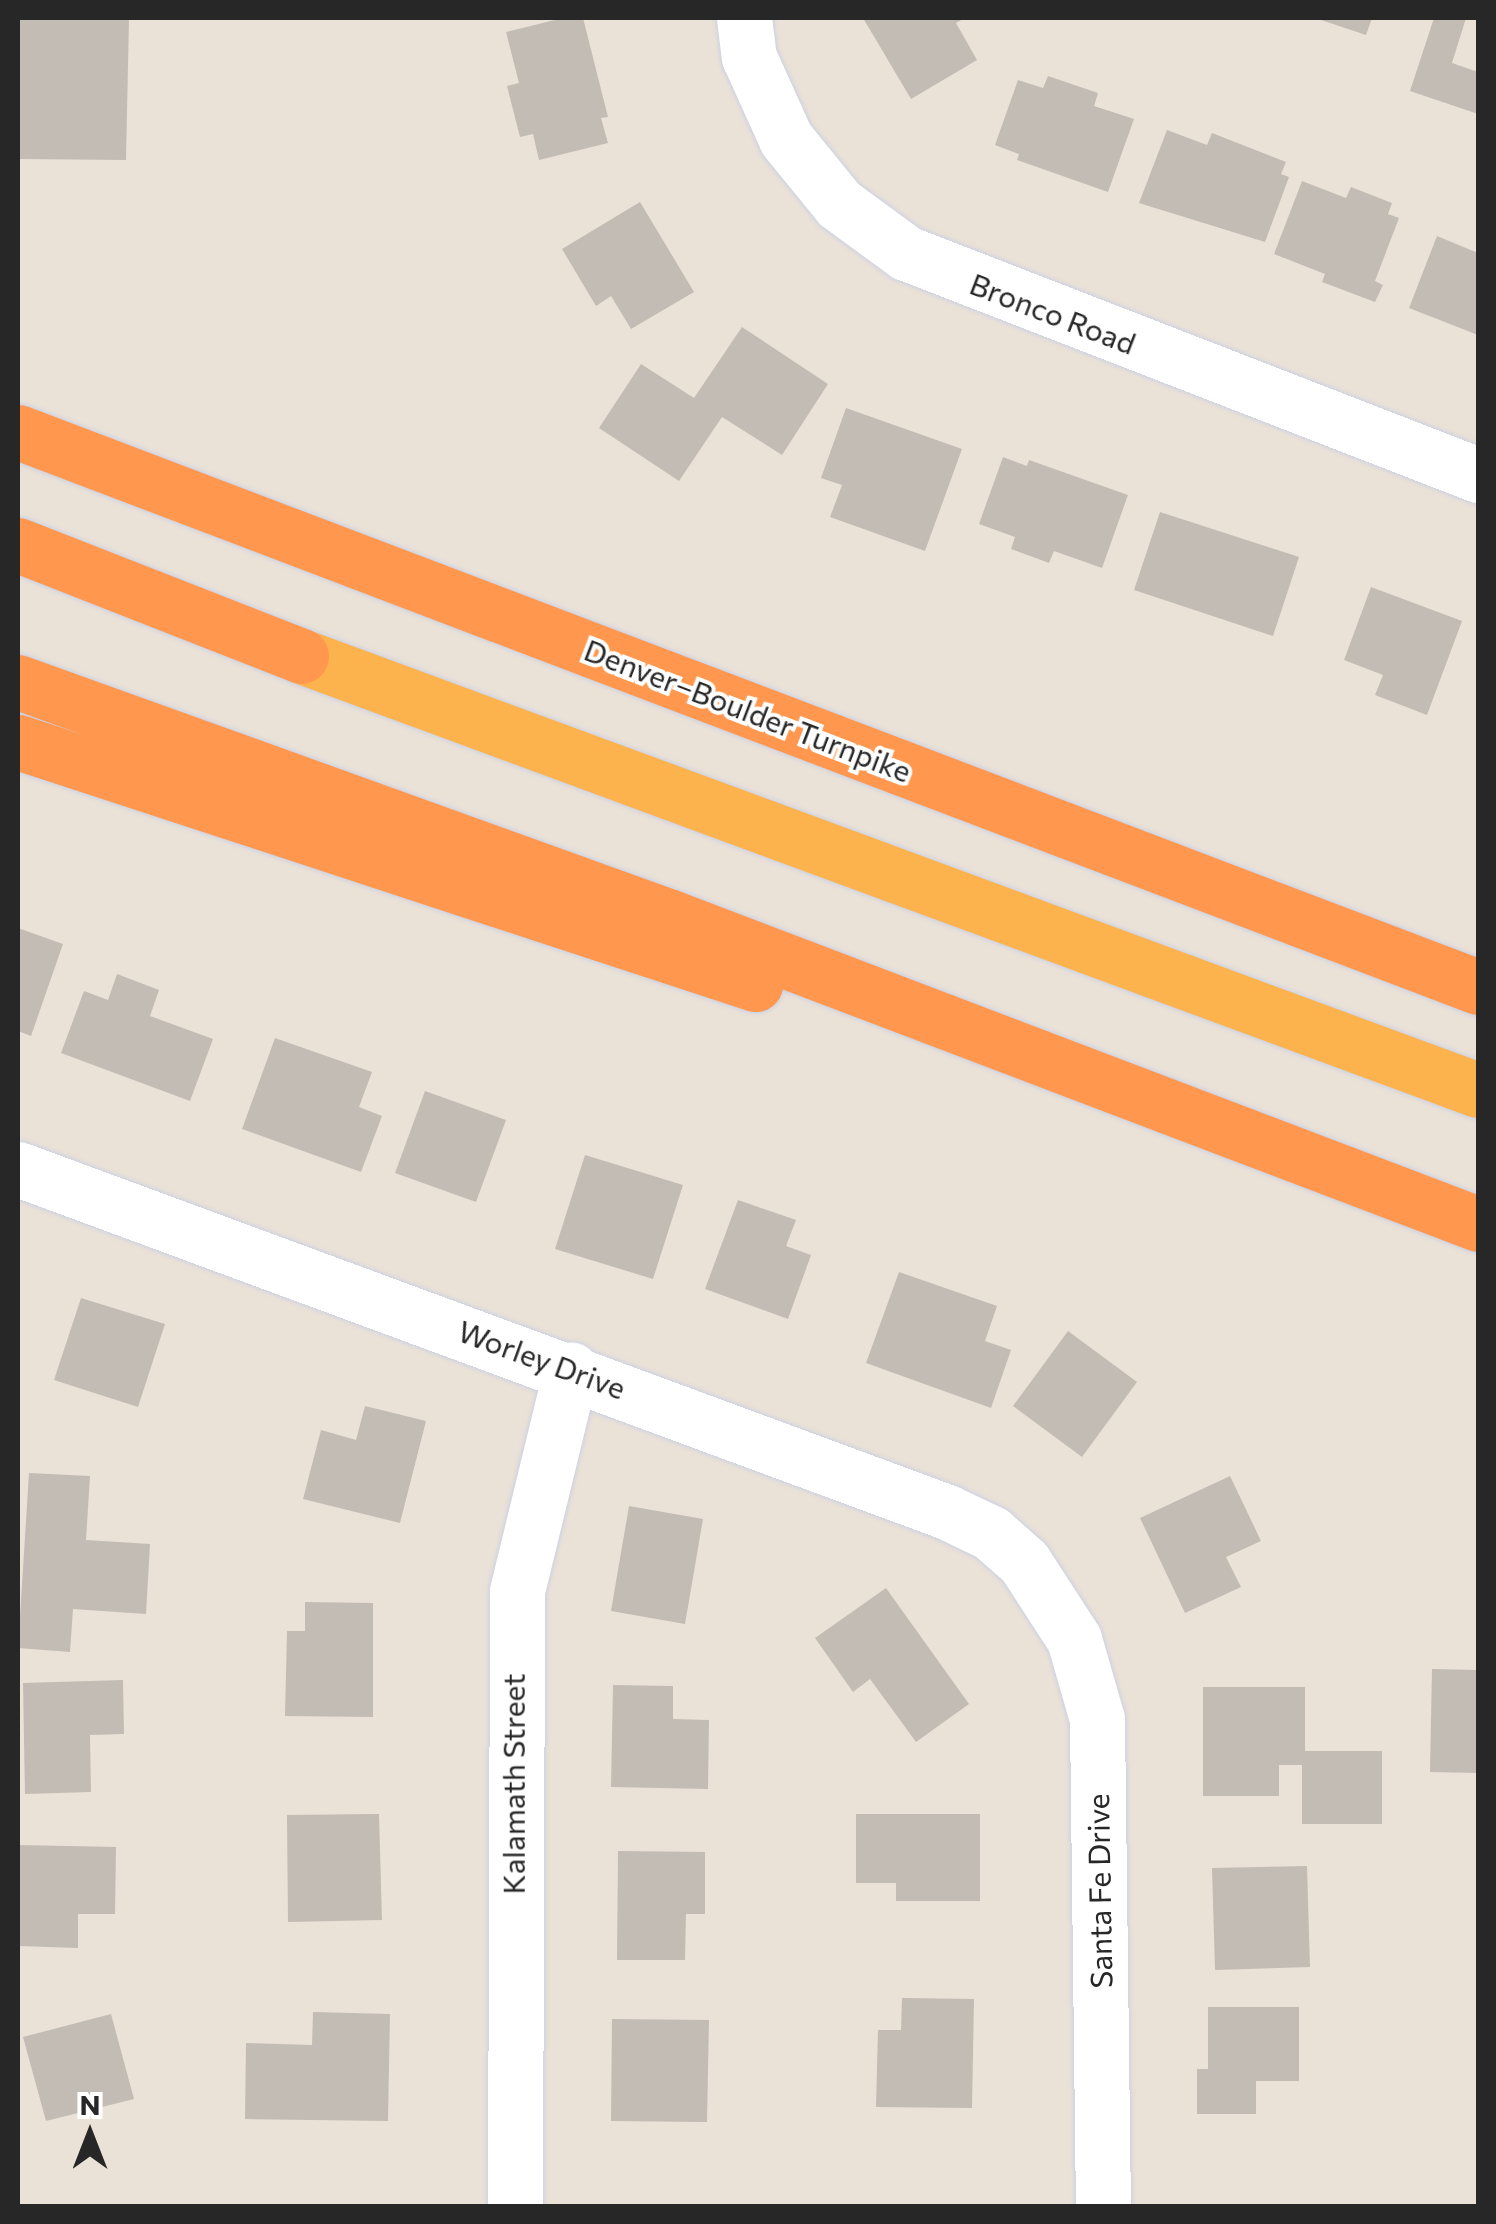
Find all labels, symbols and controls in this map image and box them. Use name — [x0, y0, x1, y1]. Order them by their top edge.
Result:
street label: Bronco Road — [965, 265, 1141, 361]
street label: Denver–Boulder Turnpike — [579, 631, 917, 789]
street label: Worley Drive — [454, 1312, 630, 1406]
street label: Kalamath Street — [495, 1673, 531, 1895]
street label: Santa Fe Drive — [1079, 1793, 1119, 1989]
north arrow — [40, 2084, 140, 2184]
text: N — [80, 2087, 101, 2121]

